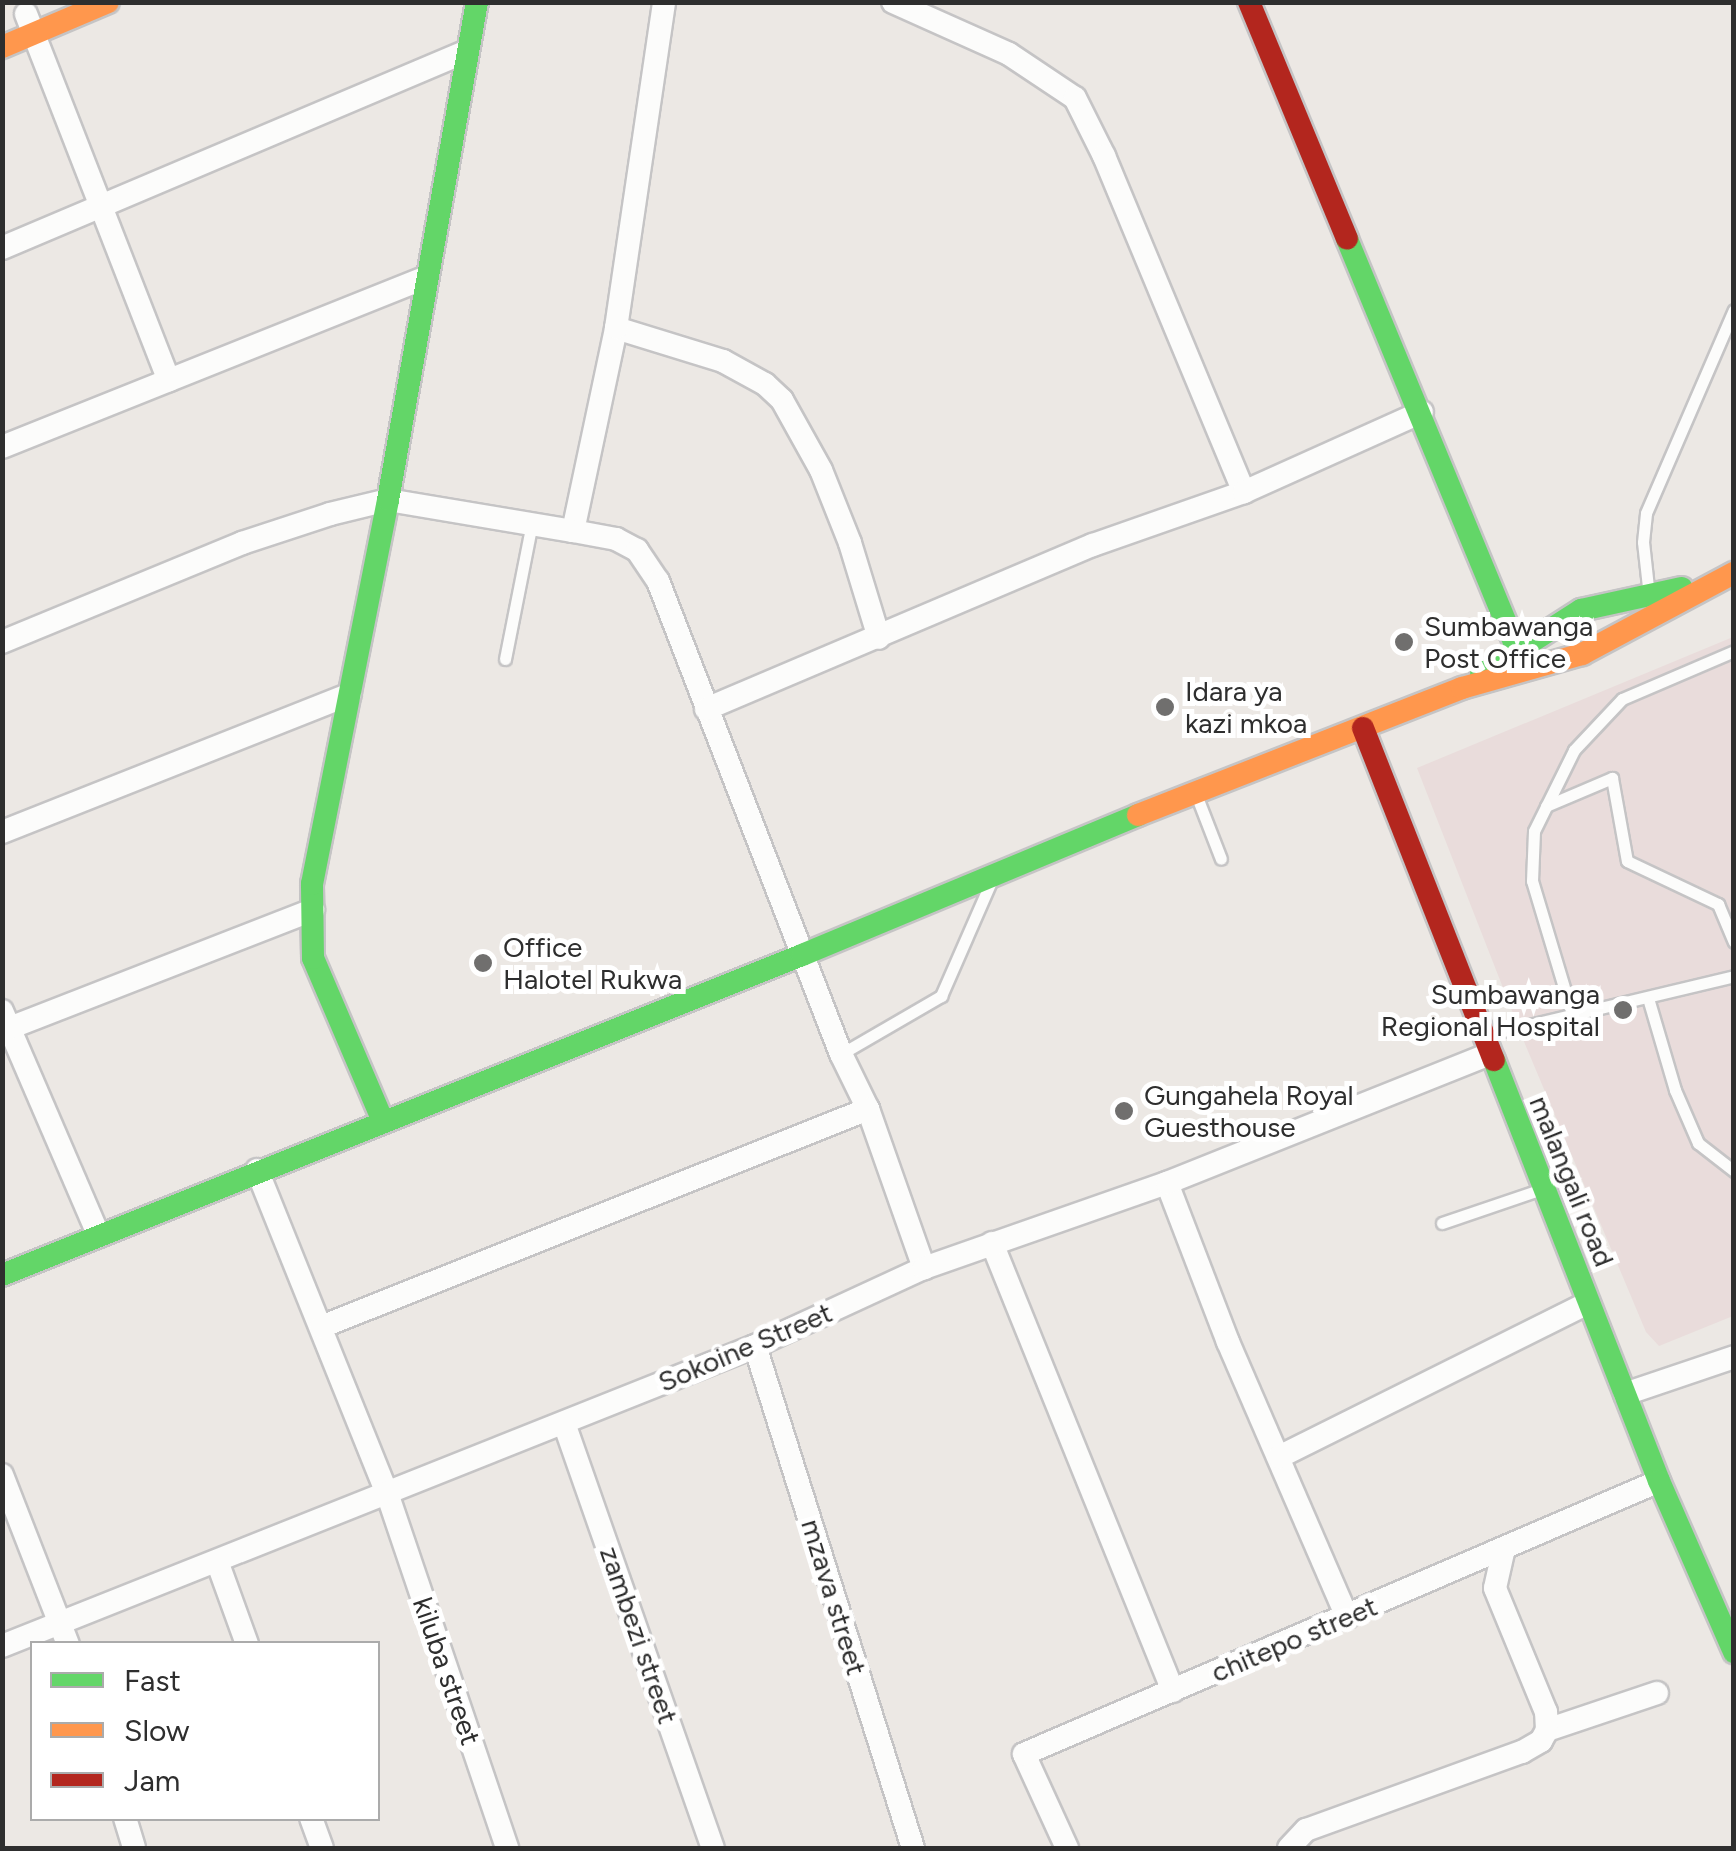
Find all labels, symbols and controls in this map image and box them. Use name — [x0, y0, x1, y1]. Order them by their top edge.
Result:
place label: Sumbawanga Post Office — [1424, 609, 1593, 675]
marker: Sumbawanga Post Office — [1393, 631, 1415, 653]
place label: Idara ya kazi mkoa — [1185, 674, 1307, 740]
marker: Idara ya kazi mkoa — [1154, 696, 1176, 718]
place label: Office Halotel Rukwa — [503, 930, 682, 996]
marker: Office Halotel Rukwa — [472, 952, 494, 974]
place label: Sumbawanga Regional Hospital — [1381, 977, 1600, 1043]
marker: Sumbawanga Regional Hospital — [1610, 997, 1636, 1023]
place label: Gungahela Royal Guesthouse — [1144, 1078, 1354, 1144]
street label: malangali road — [1523, 1091, 1621, 1271]
marker: Gungahela Royal Guesthouse — [1113, 1100, 1135, 1122]
street label: Sokoine Street — [653, 1295, 837, 1399]
street label: mzava street — [794, 1515, 874, 1679]
street label: zambezi street — [593, 1542, 685, 1728]
street label: chitepo street — [1206, 1589, 1382, 1689]
street label: kiluba street — [406, 1593, 488, 1749]
legend — [30, 1641, 380, 1821]
text: Fast — [124, 1662, 181, 1699]
text: Slow — [124, 1712, 190, 1749]
text: Jam — [124, 1762, 180, 1799]

